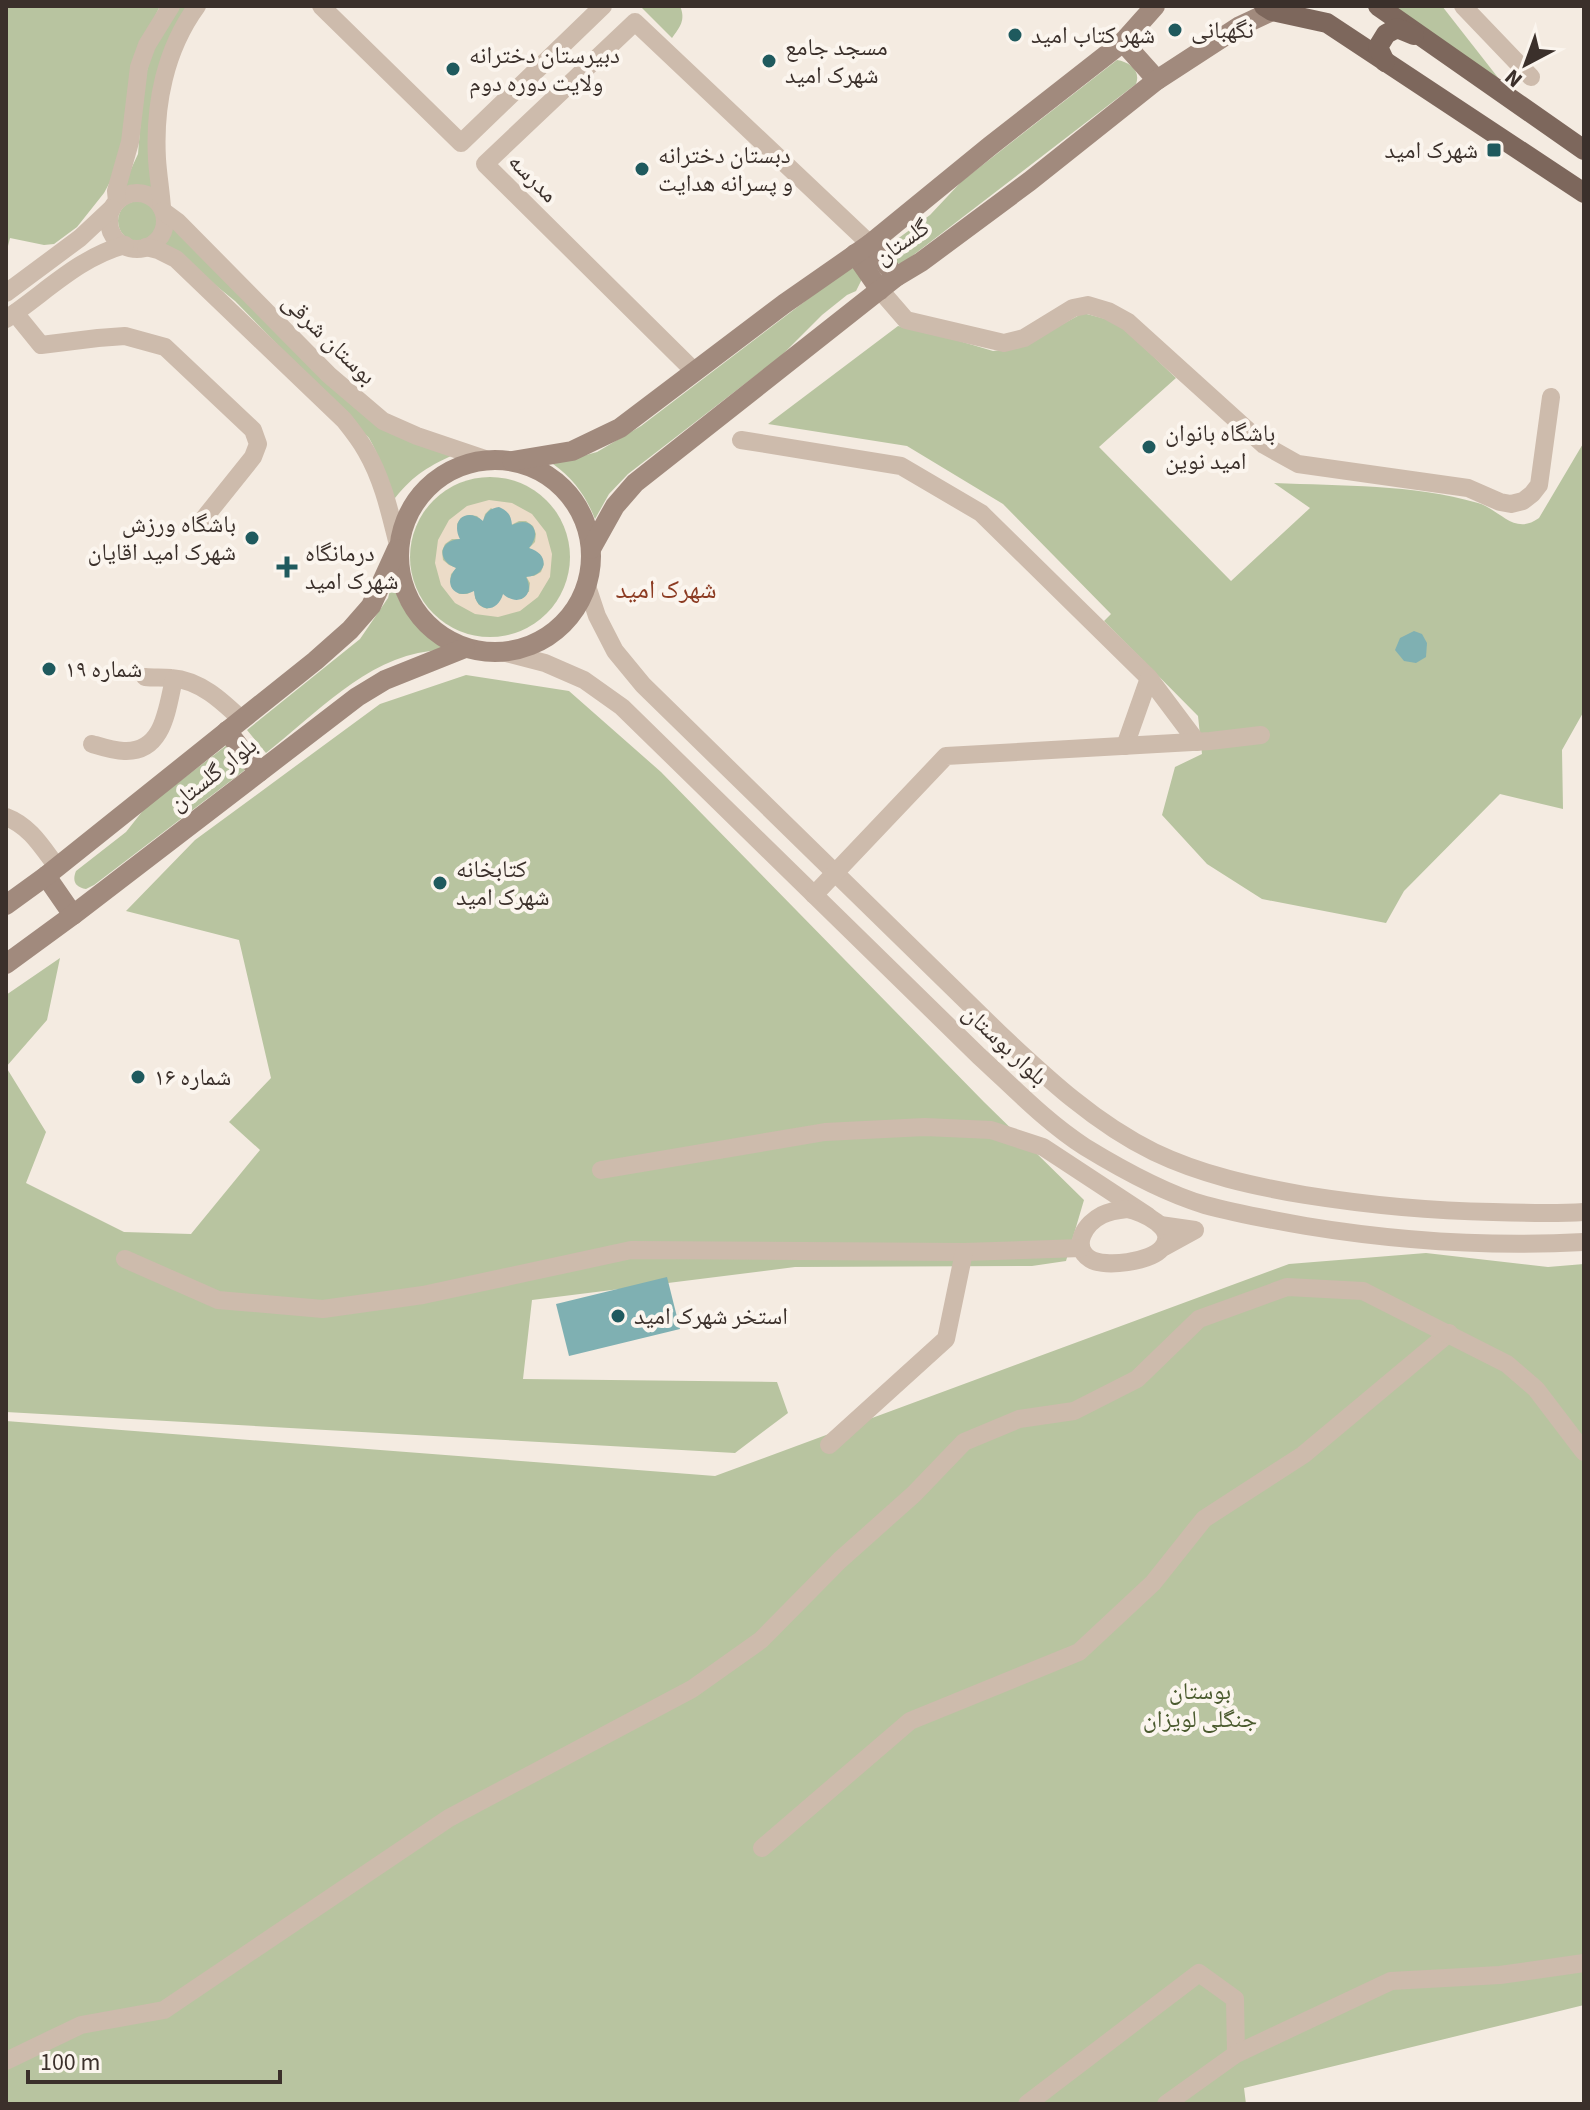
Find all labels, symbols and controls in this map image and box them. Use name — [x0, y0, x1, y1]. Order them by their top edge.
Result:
place label: نگهبانی — [1191, 13, 1254, 48]
place label: شهر کتاب امید — [1031, 18, 1155, 53]
marker: نگهبانی — [1166, 21, 1184, 39]
north arrow — [1486, 24, 1566, 104]
marker: شهر کتاب امید — [1006, 26, 1024, 44]
place label: مسجد جامع شهرک امید — [785, 30, 888, 93]
place label: دبیرستان دخترانه ولایت دوره دوم — [469, 38, 620, 101]
marker: مسجد جامع شهرک امید — [760, 52, 778, 70]
marker: دبیرستان دخترانه ولایت دوره دوم — [444, 60, 462, 78]
text: N — [1498, 61, 1530, 95]
place label: شهرک امید — [1385, 133, 1478, 168]
place label: دبستان دخترانه و پسرانه هدایت — [658, 138, 793, 201]
marker: شهرک امید — [1485, 141, 1503, 159]
street label: مدرسه — [500, 145, 566, 211]
marker: دبستان دخترانه و پسرانه هدایت — [633, 160, 651, 178]
street label: گلستان — [867, 210, 937, 274]
street label: بوستان شرقی — [274, 285, 384, 393]
place label: باشگاه بانوان امید نوین — [1165, 416, 1275, 479]
marker: باشگاه بانوان امید نوین — [1140, 438, 1158, 456]
place label: باشگاه ورزش شهرک امید اقایان — [88, 507, 236, 570]
marker: باشگاه ورزش شهرک امید اقایان — [243, 529, 261, 547]
place label: درمانگاه شهرک امید — [305, 536, 398, 599]
marker: درمانگاه شهرک امید — [276, 556, 298, 578]
district label: شهرک امید — [615, 571, 717, 608]
place label: شماره ۱۹ — [65, 652, 142, 687]
marker: شماره ۱۹ — [40, 660, 58, 678]
street label: بلوار گلستان — [161, 728, 265, 820]
place label: کتابخانه شهرک امید — [456, 852, 549, 915]
marker: کتابخانه شهرک امید — [431, 874, 449, 892]
street label: بلوار بوستان — [954, 996, 1056, 1094]
place label: شماره ۱۶ — [154, 1060, 231, 1095]
marker: شماره ۱۶ — [129, 1068, 147, 1086]
place label: استخر شهرک امید — [634, 1299, 788, 1334]
marker: استخر شهرک امید — [609, 1307, 627, 1325]
park label: بوستان جنگلی لویزان — [1143, 1674, 1257, 1737]
scale bar — [28, 2034, 280, 2084]
text: 100 m — [40, 2045, 100, 2080]

